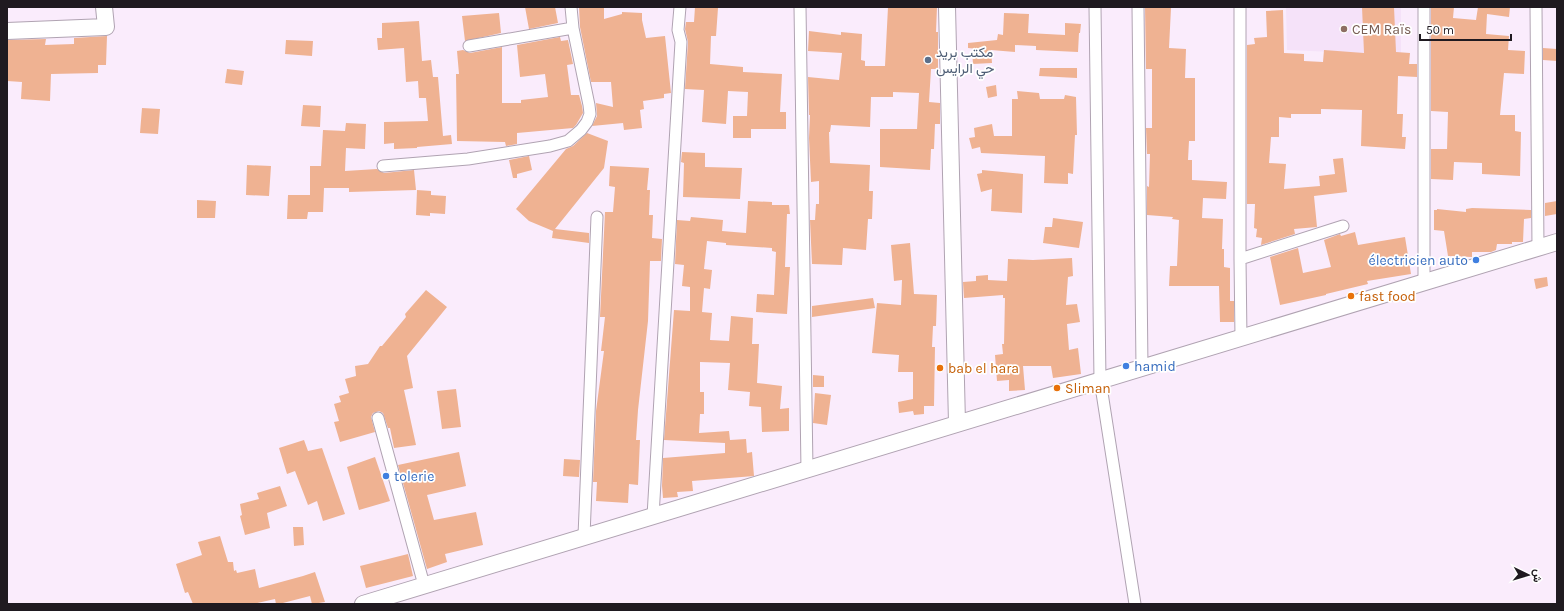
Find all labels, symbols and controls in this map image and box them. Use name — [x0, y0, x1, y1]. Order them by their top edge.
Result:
scale bar — [1420, 16, 1511, 42]
place label: CEM Raïs — [1352, 21, 1411, 38]
text: 50 m — [1426, 23, 1454, 37]
marker: CEM Raïs — [1339, 24, 1349, 34]
place label: مكتب بريد حي الرايس — [936, 44, 994, 80]
marker: مكتب بريد حي الرايس — [923, 55, 933, 65]
place label: électricien auto — [1369, 252, 1468, 269]
marker: électricien auto — [1471, 255, 1481, 265]
place label: fast food — [1359, 288, 1416, 305]
marker: fast food — [1346, 291, 1356, 301]
place label: hamid — [1134, 358, 1176, 375]
place label: bab el hara — [948, 360, 1019, 377]
marker: hamid — [1121, 361, 1131, 371]
marker: bab el hara — [935, 363, 945, 373]
place label: Sliman — [1065, 380, 1111, 397]
marker: Sliman — [1052, 383, 1062, 393]
place label: tolerie — [394, 468, 434, 485]
marker: tolerie — [381, 471, 391, 481]
north arrow — [1508, 555, 1548, 595]
text: ش — [1530, 569, 1545, 583]

